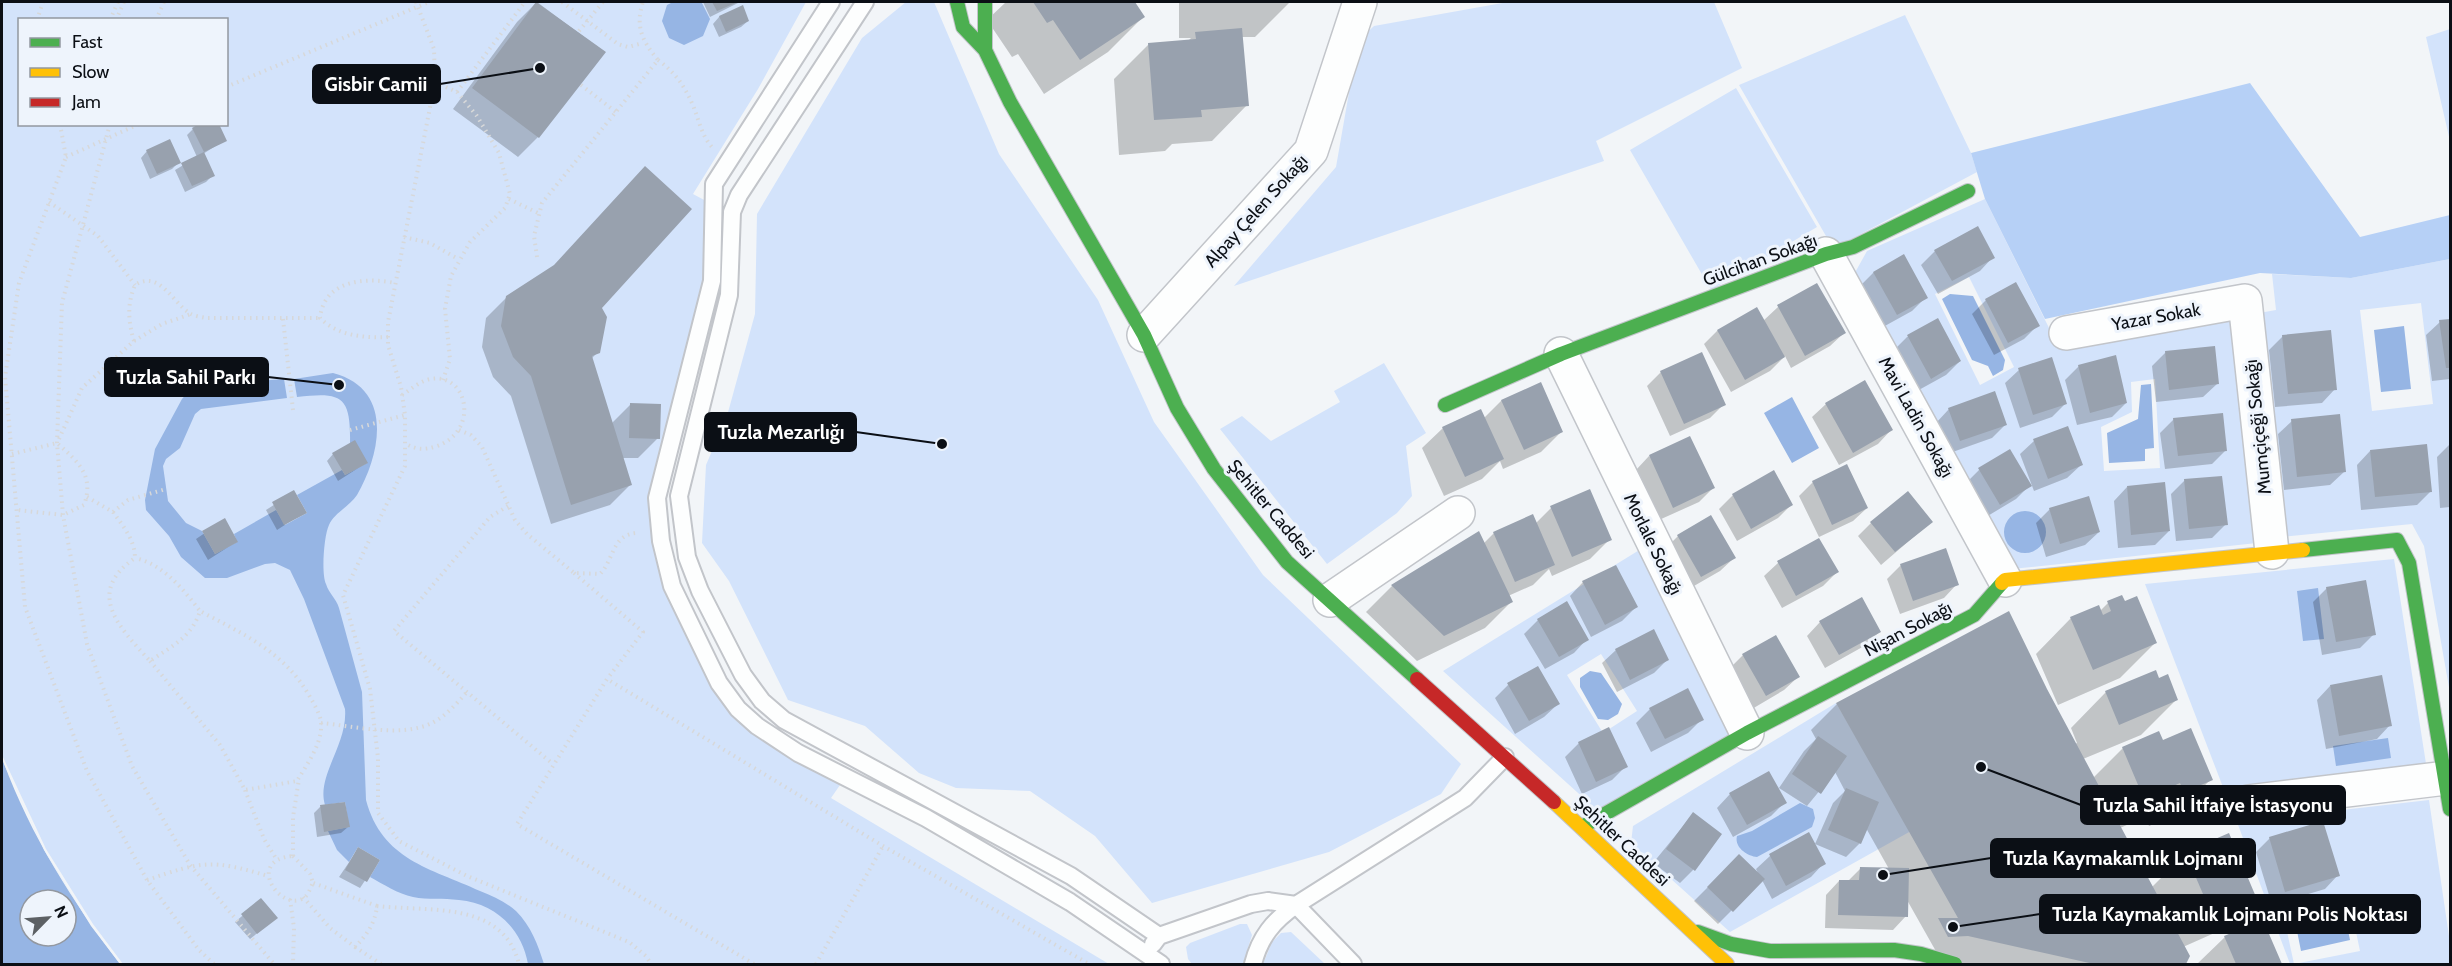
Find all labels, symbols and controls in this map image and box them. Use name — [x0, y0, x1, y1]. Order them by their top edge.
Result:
legend — [18, 18, 228, 126]
text: Fast — [72, 31, 103, 53]
text: Slow — [72, 61, 109, 83]
callout: Gisbir Camii — [313, 65, 440, 103]
text: Gisbir Camii — [325, 72, 427, 96]
text: Jam — [71, 91, 101, 113]
street label: Alpay Çelen Sokağı — [1200, 150, 1312, 272]
street label: Gülcihan Sokağı — [1700, 229, 1820, 291]
street label: Yazar Sokak — [2109, 298, 2203, 336]
street label: Mavi Ladin Sokağı — [1874, 353, 1958, 481]
callout: Tuzla Sahil Parkı — [105, 358, 268, 396]
street label: Mumçiçeği Sokağı — [2240, 358, 2276, 496]
text: Tuzla Sahil Parkı — [116, 365, 256, 389]
callout: Tuzla Mezarlığı — [705, 413, 856, 451]
text: Tuzla Mezarlığı — [717, 420, 845, 444]
street label: Şehitler Caddesi — [1223, 455, 1319, 563]
street label: Morlale Sokağı — [1619, 490, 1687, 598]
street label: Nişan Sokağı — [1860, 597, 1956, 661]
callout: Tuzla Sahil İtfaiye İstasyonu — [2081, 786, 2345, 824]
street label: Şehitler Caddesi — [1570, 791, 1674, 891]
text: Tuzla Sahil İtfaiye İstasyonu — [2093, 793, 2333, 817]
callout: Tuzla Kaymakamlık Lojmanı — [1991, 839, 2255, 877]
text: Tuzla Kaymakamlık Lojmanı — [2003, 846, 2243, 870]
north arrow — [18, 888, 78, 948]
callout: Tuzla Kaymakamlık Lojmanı Polis Noktası — [2040, 895, 2420, 933]
text: Tuzla Kaymakamlık Lojmanı Polis Noktası — [2052, 902, 2408, 926]
text: N — [50, 903, 72, 921]

